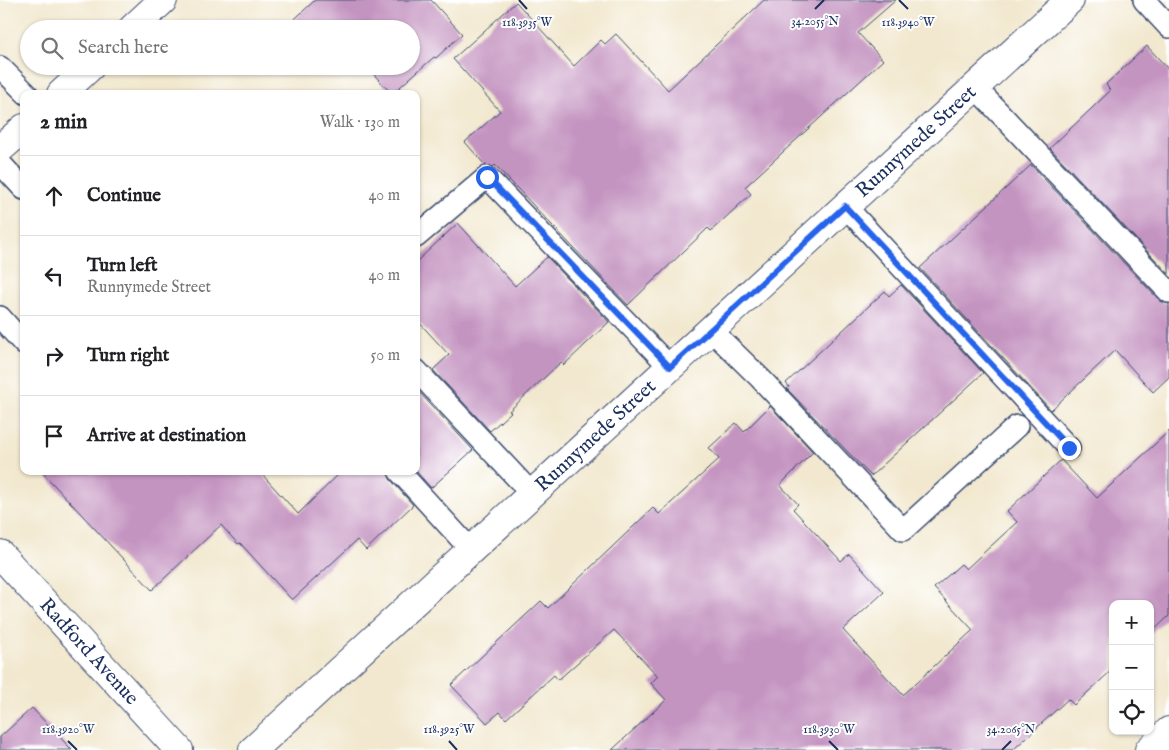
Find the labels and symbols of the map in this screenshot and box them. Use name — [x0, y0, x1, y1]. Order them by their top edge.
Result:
text: 34.2055°N — [791, 14, 839, 29]
text: 118.3935°W — [502, 15, 553, 30]
text: 118.3940°W — [882, 15, 935, 30]
street label: Runnymede Street — [850, 80, 982, 203]
route start — [476, 166, 499, 189]
street label: Runnymede Street — [530, 374, 661, 497]
route end — [1058, 437, 1081, 460]
street label: Radford Avenue — [34, 593, 144, 710]
text: 118.3920°W — [42, 722, 95, 737]
text: 118.3925°W — [423, 722, 475, 737]
text: 118.3930°W — [803, 722, 855, 737]
text: 34.2065°N — [987, 722, 1036, 737]

